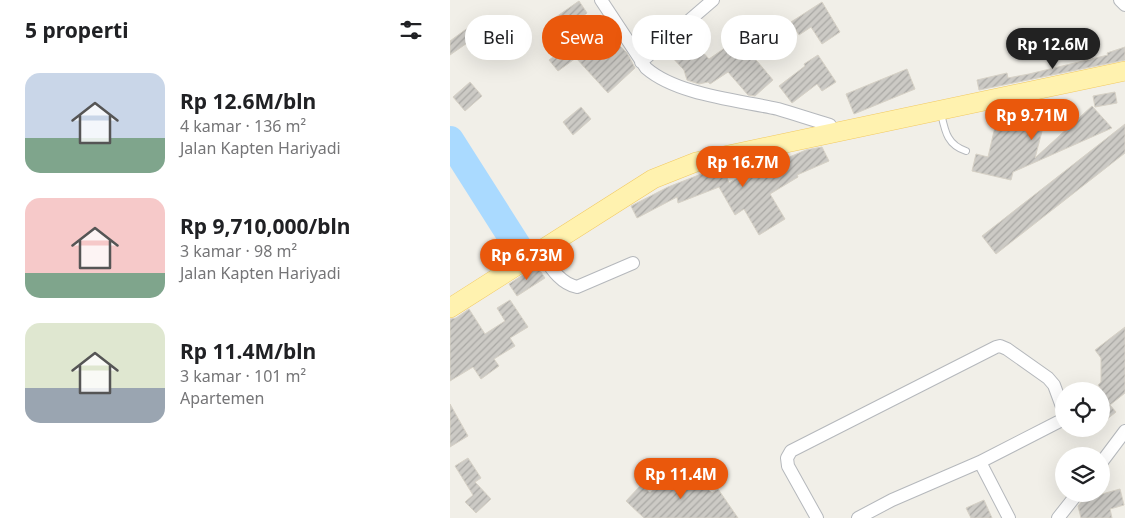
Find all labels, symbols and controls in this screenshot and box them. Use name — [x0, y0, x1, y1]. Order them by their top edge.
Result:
chip: Beli — [465, 15, 532, 60]
chip: Sewa — [542, 15, 622, 60]
chip: Filter — [632, 15, 711, 60]
chip: Baru — [721, 15, 797, 60]
text: 5 properti — [25, 16, 128, 44]
icon: filters — [397, 16, 425, 44]
pin: Rp 12.6M — [1001, 28, 1105, 70]
text: Rp 12.6M — [1017, 33, 1089, 55]
text: Rp 12.6M/bln — [180, 87, 316, 115]
icon: home — [65, 93, 125, 153]
pin: Rp 9.71M — [980, 98, 1084, 141]
text: Rp 9.71M — [996, 104, 1068, 126]
text: 4 kamar · 136 m² — [180, 115, 306, 137]
text: Jalan Kapten Hariyadi — [180, 137, 341, 159]
pin: Rp 16.7M — [691, 146, 795, 188]
text: Rp 16.7M — [707, 151, 779, 173]
text: Rp 9,710,000/bln — [180, 212, 350, 240]
icon: home — [65, 218, 125, 278]
pin: Rp 6.73M — [475, 238, 579, 281]
text: 3 kamar · 98 m² — [180, 240, 297, 262]
text: Rp 6.73M — [491, 244, 563, 266]
text: Jalan Kapten Hariyadi — [180, 262, 341, 284]
text: Rp 11.4M/bln — [180, 337, 316, 365]
icon: home — [65, 343, 125, 403]
text: 3 kamar · 101 m² — [180, 365, 306, 387]
map controls — [1055, 382, 1110, 502]
button: locate — [1055, 382, 1110, 437]
text: Apartemen — [180, 387, 264, 409]
button: layers — [1055, 447, 1110, 502]
pin: Rp 11.4M — [629, 458, 733, 500]
text: Rp 11.4M — [645, 463, 717, 485]

